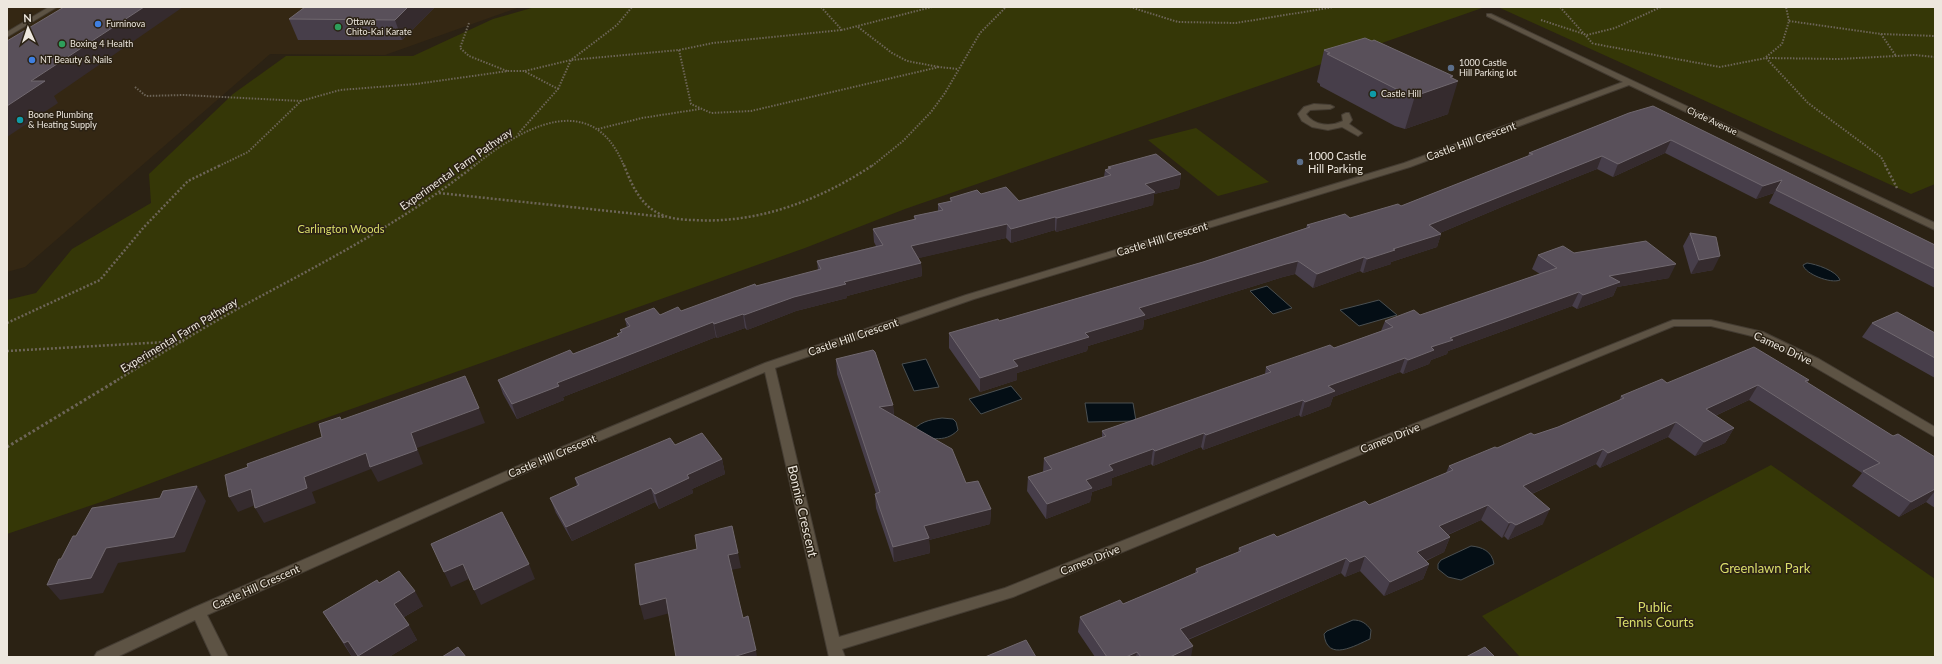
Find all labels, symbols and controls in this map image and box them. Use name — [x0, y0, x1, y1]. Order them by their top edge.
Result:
north arrow — [8, 8, 48, 48]
text: N — [23, 11, 32, 24]
place label: Ottawa Chito-Kai Karate — [346, 16, 412, 37]
place label: Furninova — [106, 18, 145, 29]
marker: Furninova — [93, 19, 103, 29]
marker: Ottawa Chito-Kai Karate — [333, 22, 343, 32]
place label: Boxing 4 Health — [70, 38, 133, 49]
marker: Boxing 4 Health — [57, 39, 67, 49]
place label: NT Beauty & Nails — [40, 54, 112, 65]
marker: NT Beauty & Nails — [27, 55, 37, 65]
place label: 1000 Castle Hill Parking lot — [1459, 57, 1517, 78]
marker: 1000 Castle Hill Parking lot — [1446, 63, 1456, 73]
place label: Castle Hill — [1381, 88, 1421, 99]
marker: Castle Hill — [1368, 89, 1378, 99]
street label: Clyde Avenue — [1685, 104, 1739, 137]
place label: Boone Plumbing & Heating Supply — [28, 109, 97, 130]
marker: Boone Plumbing & Heating Supply — [15, 115, 25, 125]
street label: Castle Hill Crescent — [1424, 118, 1517, 163]
street label: Experimental Farm Pathway — [397, 125, 515, 212]
place label: 1000 Castle Hill Parking — [1308, 149, 1366, 175]
marker: 1000 Castle Hill Parking — [1295, 157, 1305, 167]
street label: Castle Hill Crescent — [1115, 218, 1209, 259]
park label: Carlington Woods — [297, 222, 385, 235]
street label: Experimental Farm Pathway — [118, 294, 240, 375]
street label: Castle Hill Crescent — [806, 315, 900, 358]
street label: Cameo Drive — [1752, 328, 1815, 367]
street label: Cameo Drive — [1358, 420, 1422, 455]
street label: Castle Hill Crescent — [506, 431, 598, 480]
street label: Bonnie Crescent — [785, 463, 821, 559]
street label: Cameo Drive — [1058, 542, 1122, 577]
park label: Greenlawn Park — [1720, 560, 1811, 576]
street label: Castle Hill Crescent — [210, 561, 302, 612]
park label: Public Tennis Courts — [1616, 599, 1694, 630]

